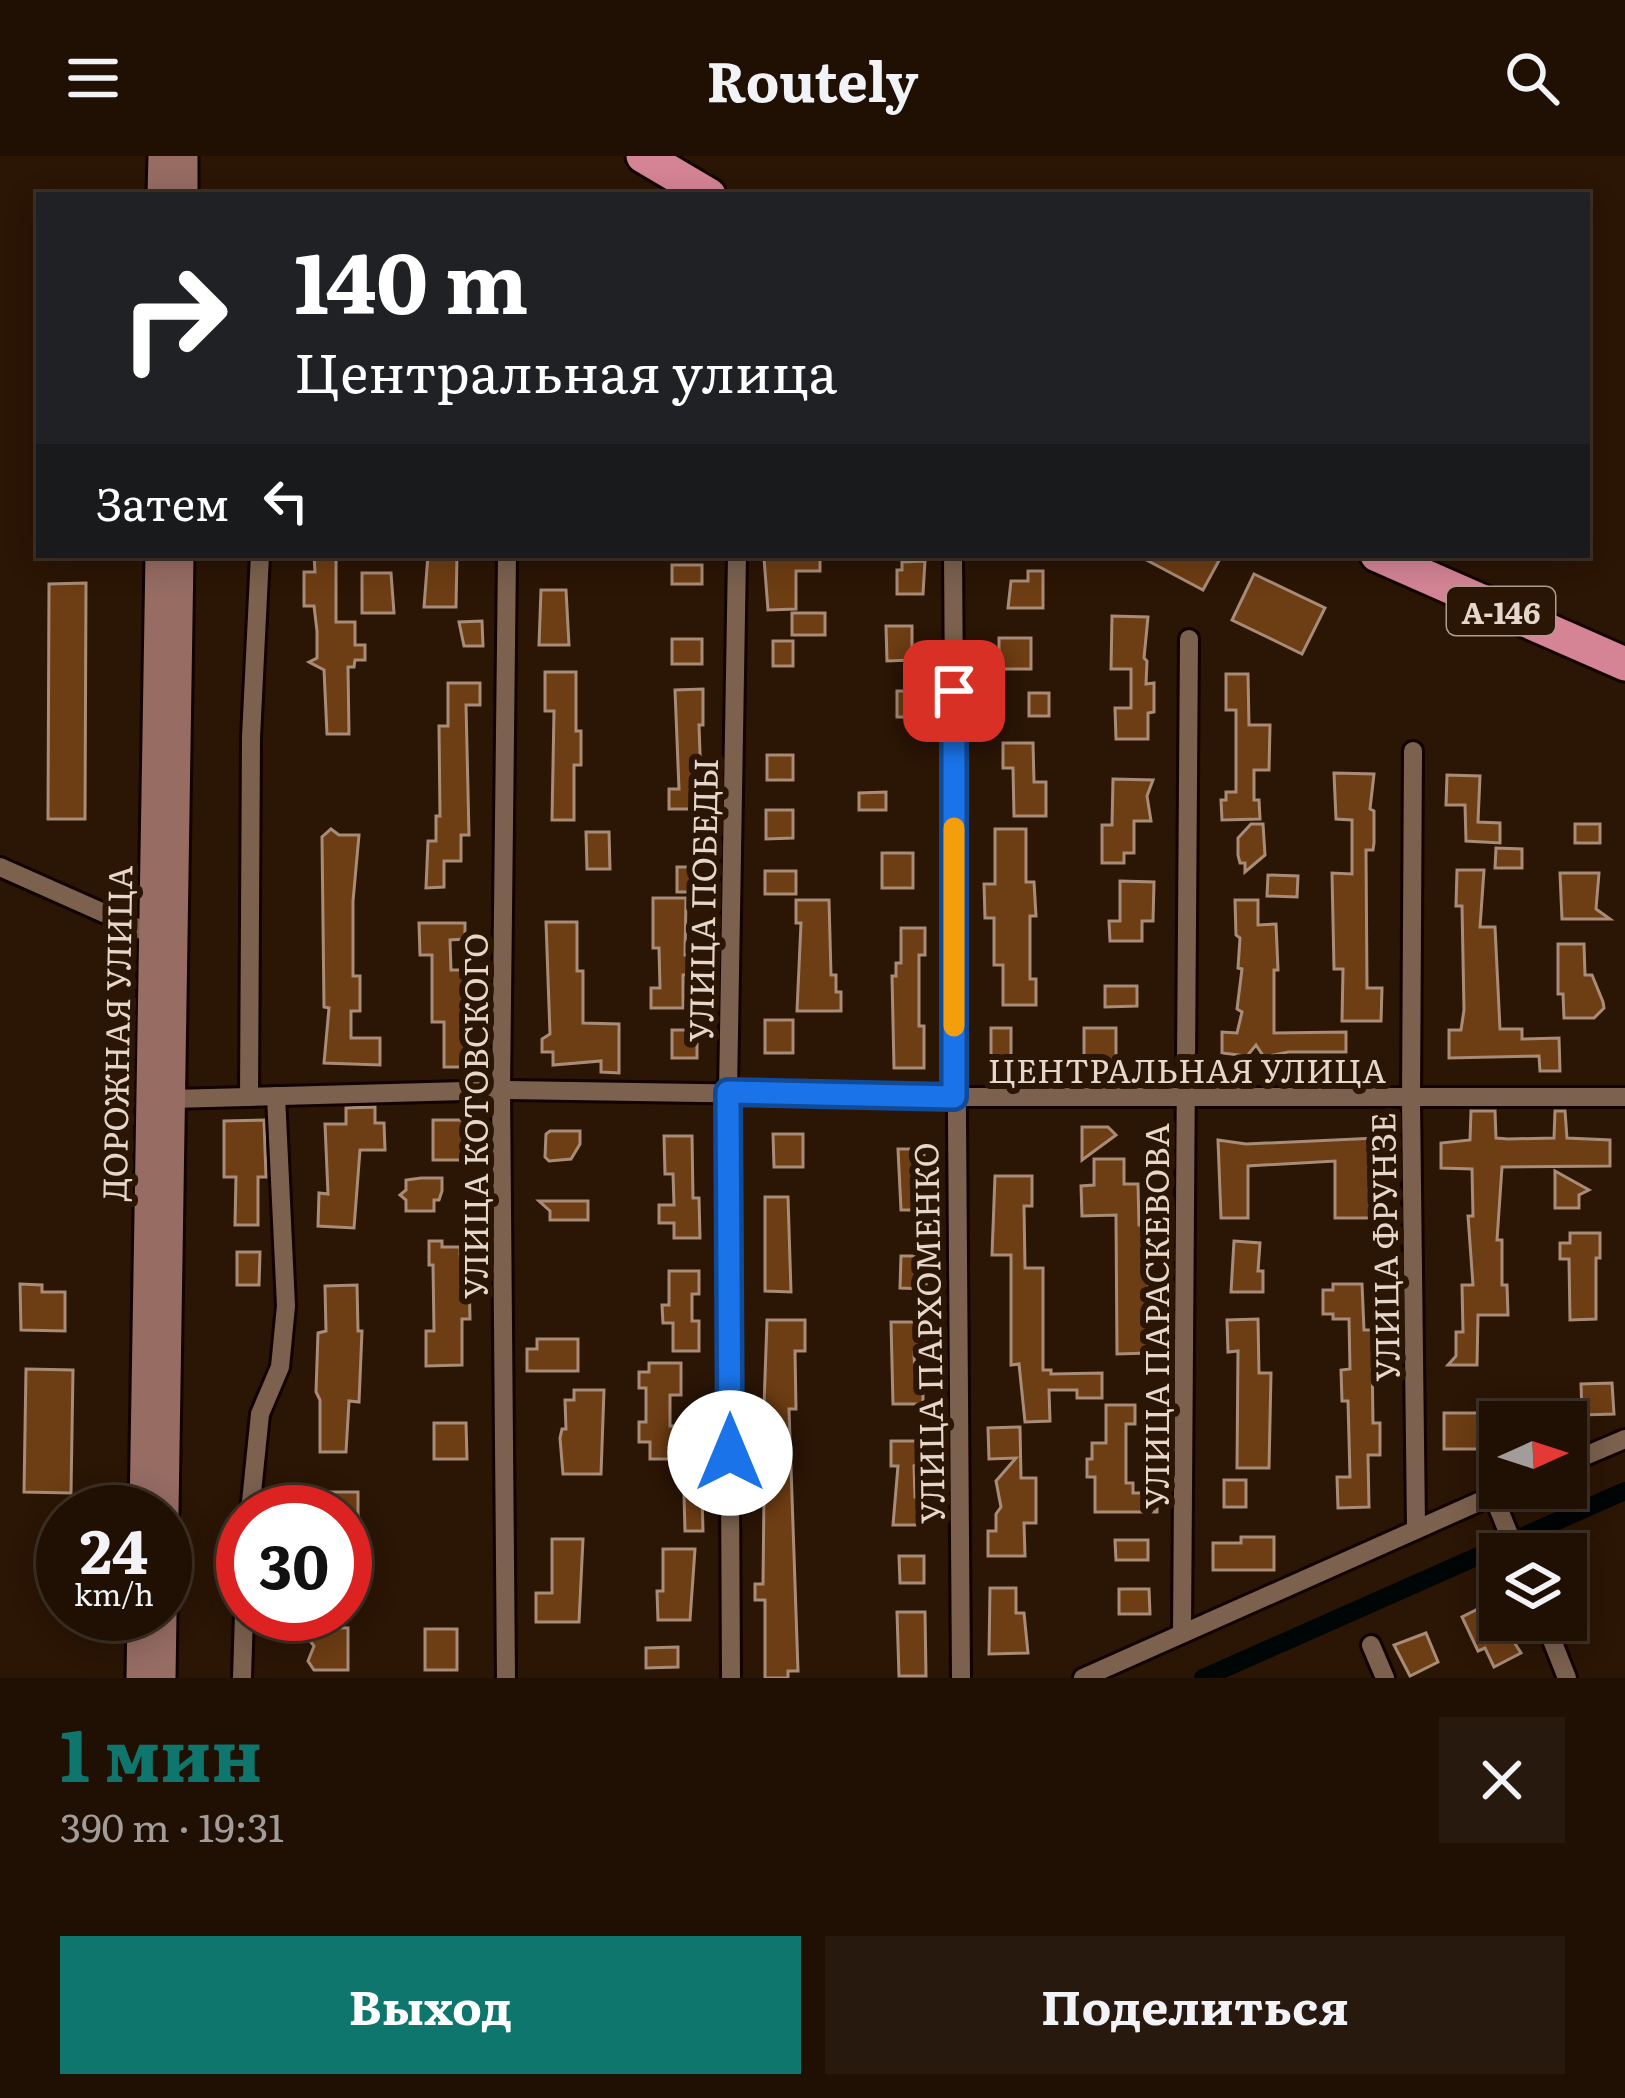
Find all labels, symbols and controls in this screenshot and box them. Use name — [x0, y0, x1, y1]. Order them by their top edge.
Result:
text: Routely — [707, 38, 918, 119]
icon: menu — [60, 45, 126, 111]
icon: search — [1499, 45, 1565, 111]
text: 140 m — [294, 215, 529, 340]
icon: right — [96, 240, 252, 396]
text: Центральная улица — [294, 329, 837, 410]
text: Затем — [96, 468, 229, 535]
icon: left — [253, 468, 319, 534]
road number: А-146 — [1447, 587, 1555, 635]
pin — [903, 640, 1005, 742]
icon: arrive — [921, 658, 987, 724]
street label: УЛИЦА ПОБЕДЫ — [674, 757, 728, 1043]
street label: ДОРОЖНАЯ УЛИЦА — [88, 865, 142, 1201]
street label: УЛИЦА КОТОВСКОГО — [449, 933, 498, 1299]
street label: ЦЕНТРАЛЬНАЯ УЛИЦА — [988, 1044, 1386, 1093]
street label: УЛИЦА ФРУНЗЕ — [1356, 1112, 1410, 1382]
street label: УЛИЦА ПАРАСКЕВОВА — [1130, 1123, 1179, 1509]
street label: УЛИЦА ПАРХОМЕНКО — [899, 1142, 955, 1524]
position arrow — [667, 1390, 793, 1516]
north arrow — [1479, 1401, 1587, 1509]
map controls — [1479, 1401, 1587, 1641]
speed limit sign: 30 — [216, 1485, 372, 1641]
text: 24 — [80, 1503, 148, 1592]
button: layers — [1479, 1533, 1587, 1641]
text: km/h — [74, 1571, 154, 1615]
text: 1 мин — [60, 1697, 262, 1804]
button: close — [1439, 1717, 1565, 1843]
text: 390 m · 19:31 — [60, 1796, 284, 1854]
button: Выход — [60, 1936, 801, 2074]
button: Поделиться — [825, 1936, 1565, 2074]

